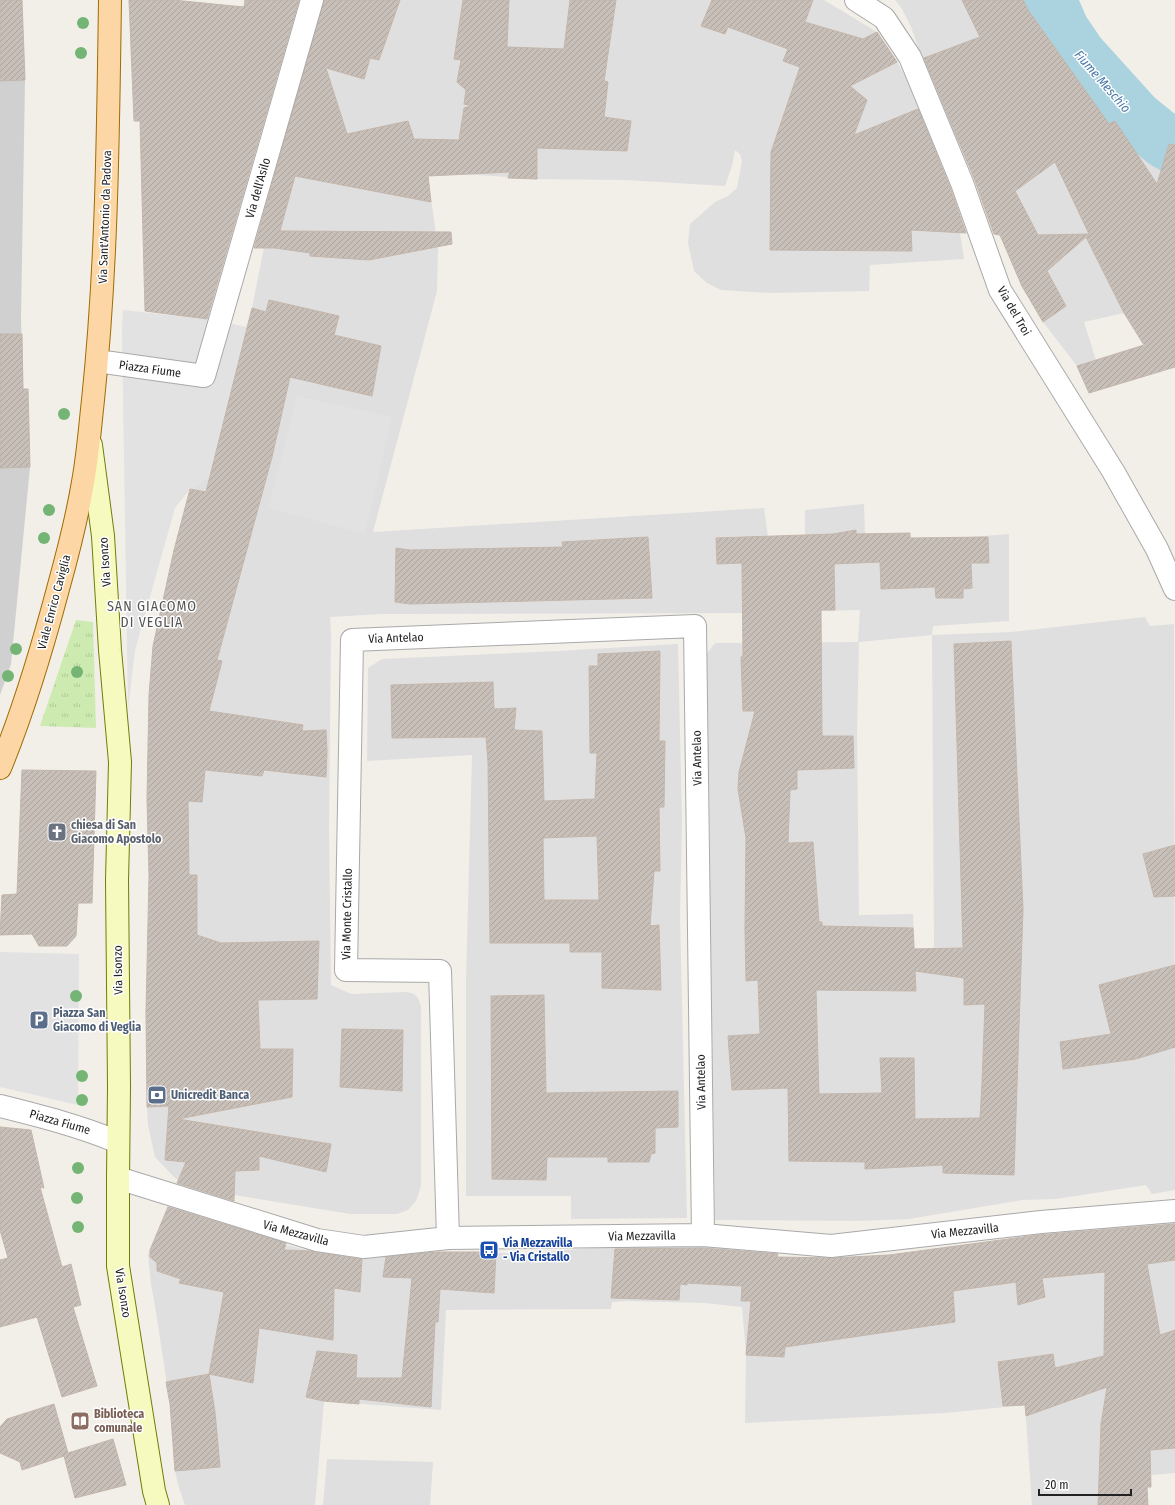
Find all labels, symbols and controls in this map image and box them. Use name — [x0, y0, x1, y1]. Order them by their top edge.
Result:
water label: Fiume Meschio — [1072, 47, 1134, 116]
street label: Via Sant'Antonio da Padova — [96, 150, 114, 284]
street label: Via dell'Asilo — [243, 156, 273, 220]
street label: Via del Troi — [994, 284, 1034, 338]
street label: Piazza Fiume — [118, 358, 182, 380]
street label: Via Isonzo — [96, 537, 114, 587]
street label: Viale Enrico Caviglia — [35, 553, 73, 651]
district label: SAN GIACOMO DI VEGLIA — [107, 598, 197, 631]
street label: Via Antelao — [368, 630, 424, 646]
street label: Via Antelao — [690, 730, 704, 786]
place label: chiesa di San Giacomo Apostolo — [71, 818, 162, 846]
church icon: chiesa di San Giacomo Apostolo — [46, 821, 68, 843]
street label: Via Monte Cristallo — [339, 868, 355, 960]
street label: Via Isonzo — [111, 945, 125, 995]
place label: Piazza San Giacomo di Veglia — [53, 1006, 141, 1034]
parking icon: Piazza San Giacomo di Veglia — [28, 1009, 50, 1031]
street label: Via Antelao — [694, 1054, 708, 1110]
bank icon: Unicredit Banca — [146, 1084, 168, 1106]
place label: Unicredit Banca — [171, 1088, 249, 1102]
street label: Piazza Fiume — [28, 1107, 92, 1137]
street label: Via Mezzavilla — [261, 1217, 331, 1249]
street label: Via Mezzavilla — [931, 1220, 1000, 1242]
street label: Via Mezzavilla — [608, 1228, 676, 1244]
place label: Via Mezzavilla - Via Cristallo — [502, 1236, 572, 1264]
bus stop icon: Via Mezzavilla - Via Cristallo — [478, 1239, 500, 1261]
street label: Via Isonzo — [112, 1267, 134, 1319]
place label: Biblioteca comunale — [94, 1407, 144, 1435]
library icon: Biblioteca comunale — [69, 1410, 91, 1432]
scale bar — [1039, 1471, 1131, 1497]
text: 20 m — [1045, 1478, 1069, 1492]

